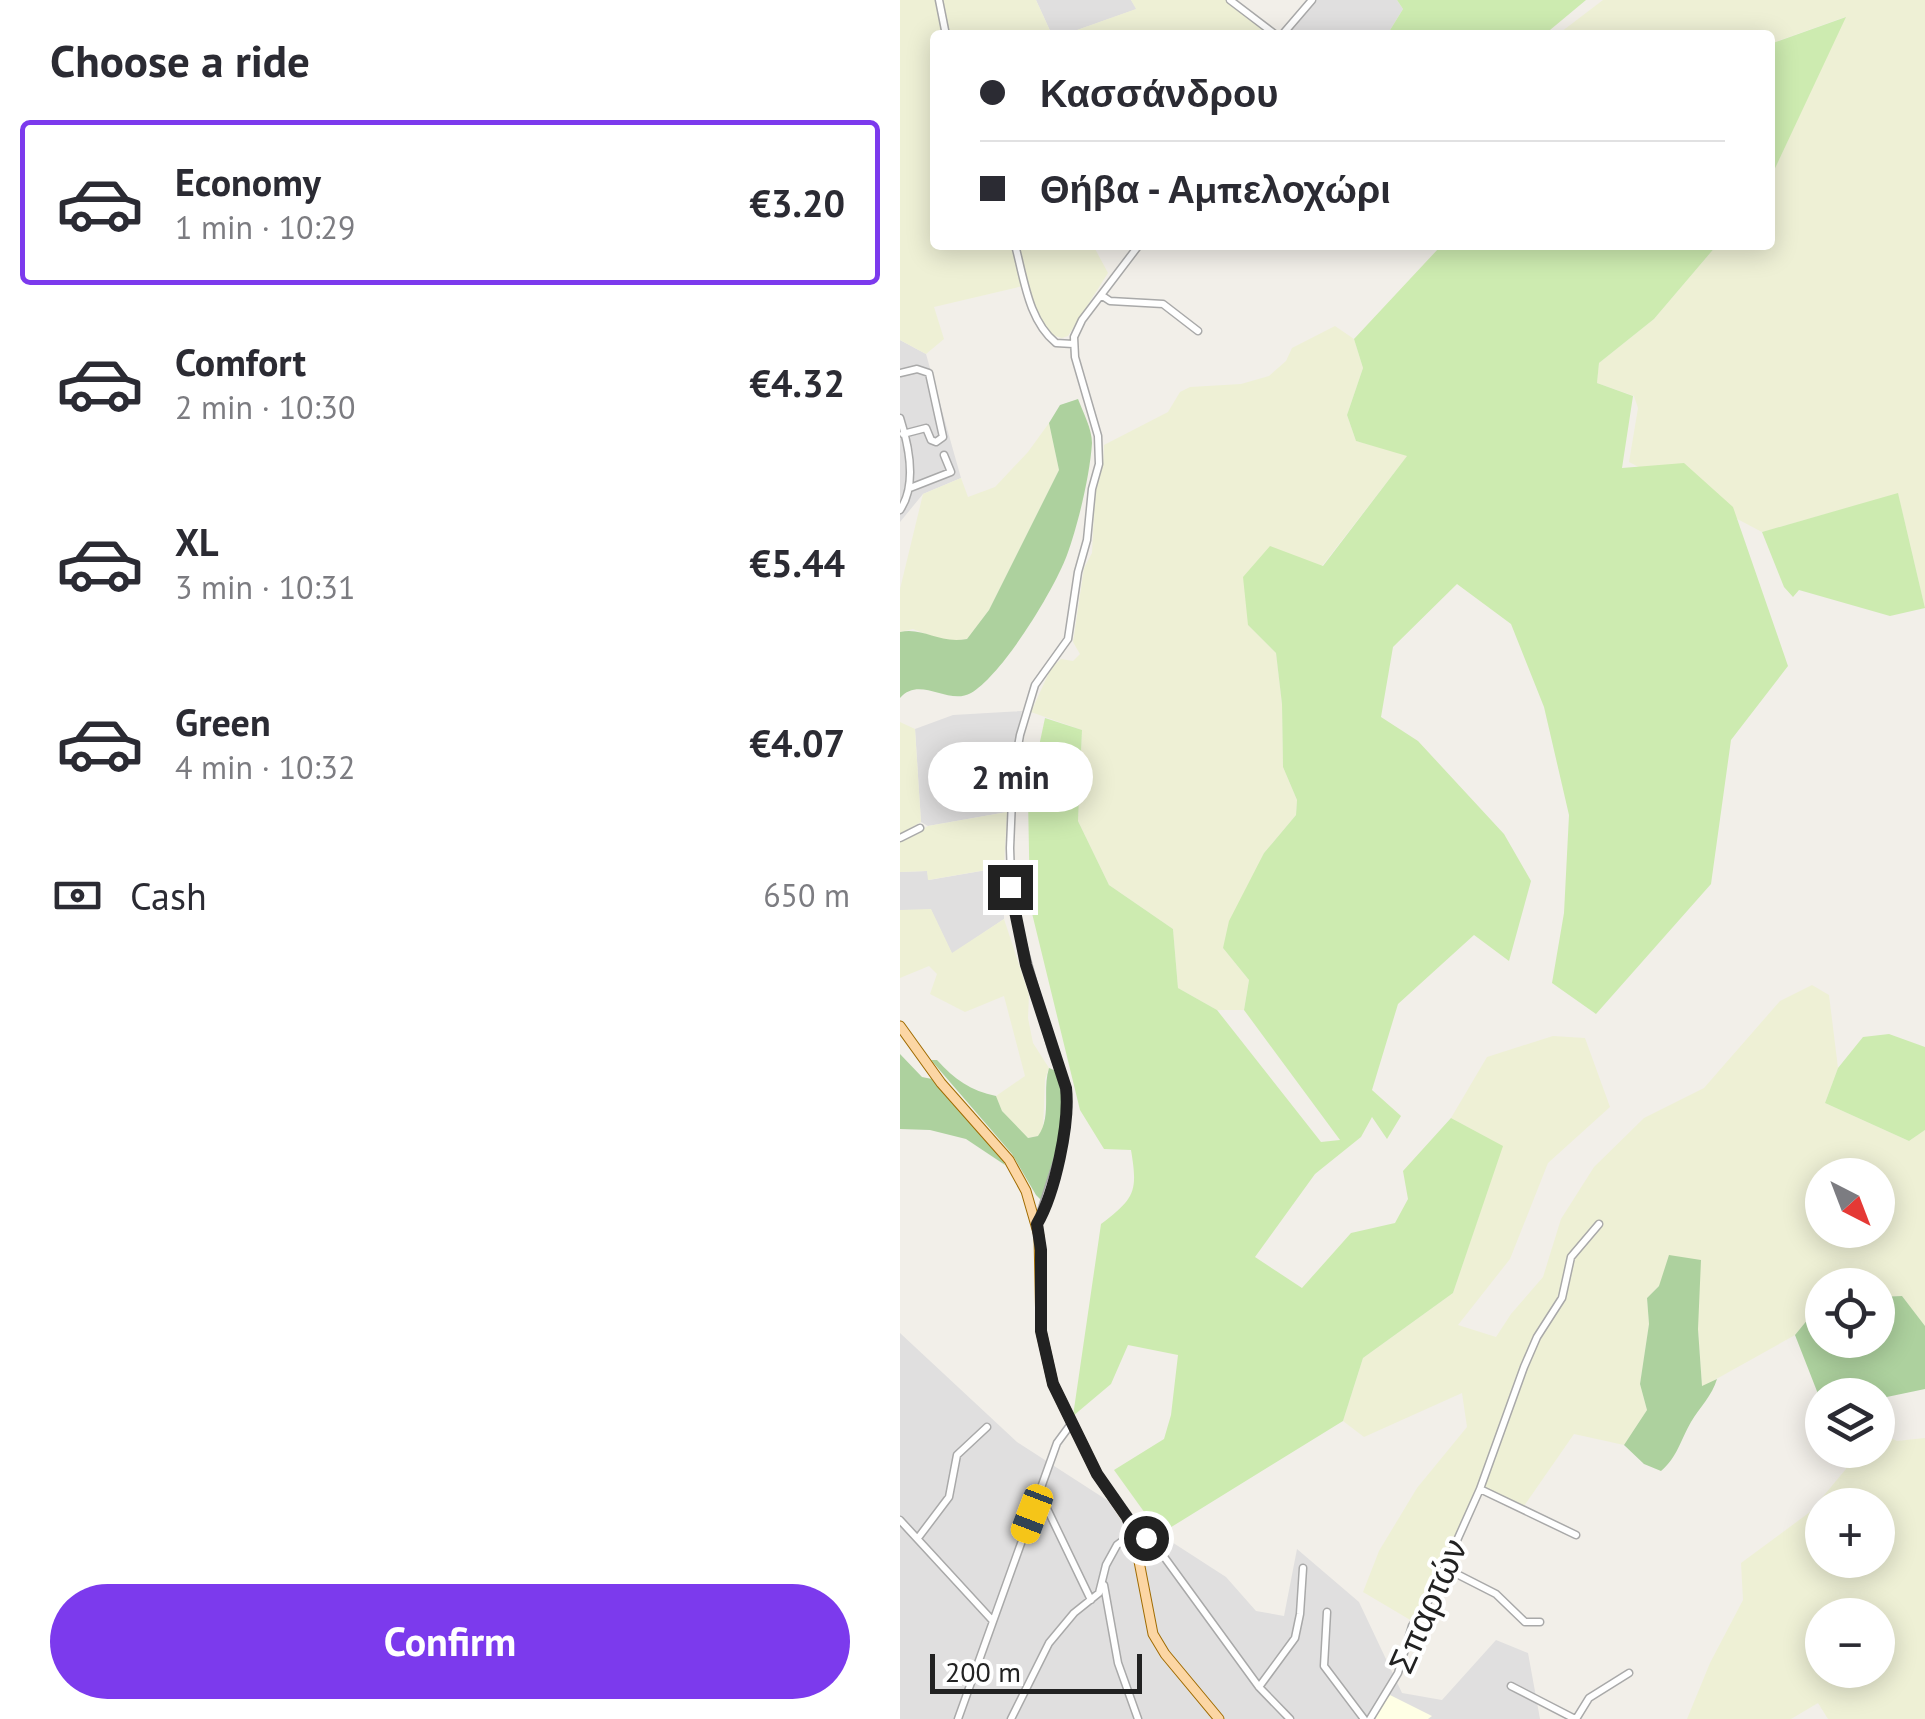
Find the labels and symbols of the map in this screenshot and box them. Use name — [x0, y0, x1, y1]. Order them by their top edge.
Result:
callout: 2 min — [928, 742, 1092, 812]
route end — [988, 865, 1033, 910]
north arrow — [1805, 1158, 1895, 1248]
car — [1007, 1481, 1057, 1547]
route start — [1124, 1516, 1169, 1561]
street label: Σπαρτών — [1377, 1531, 1477, 1680]
scale bar — [930, 1649, 1142, 1694]

